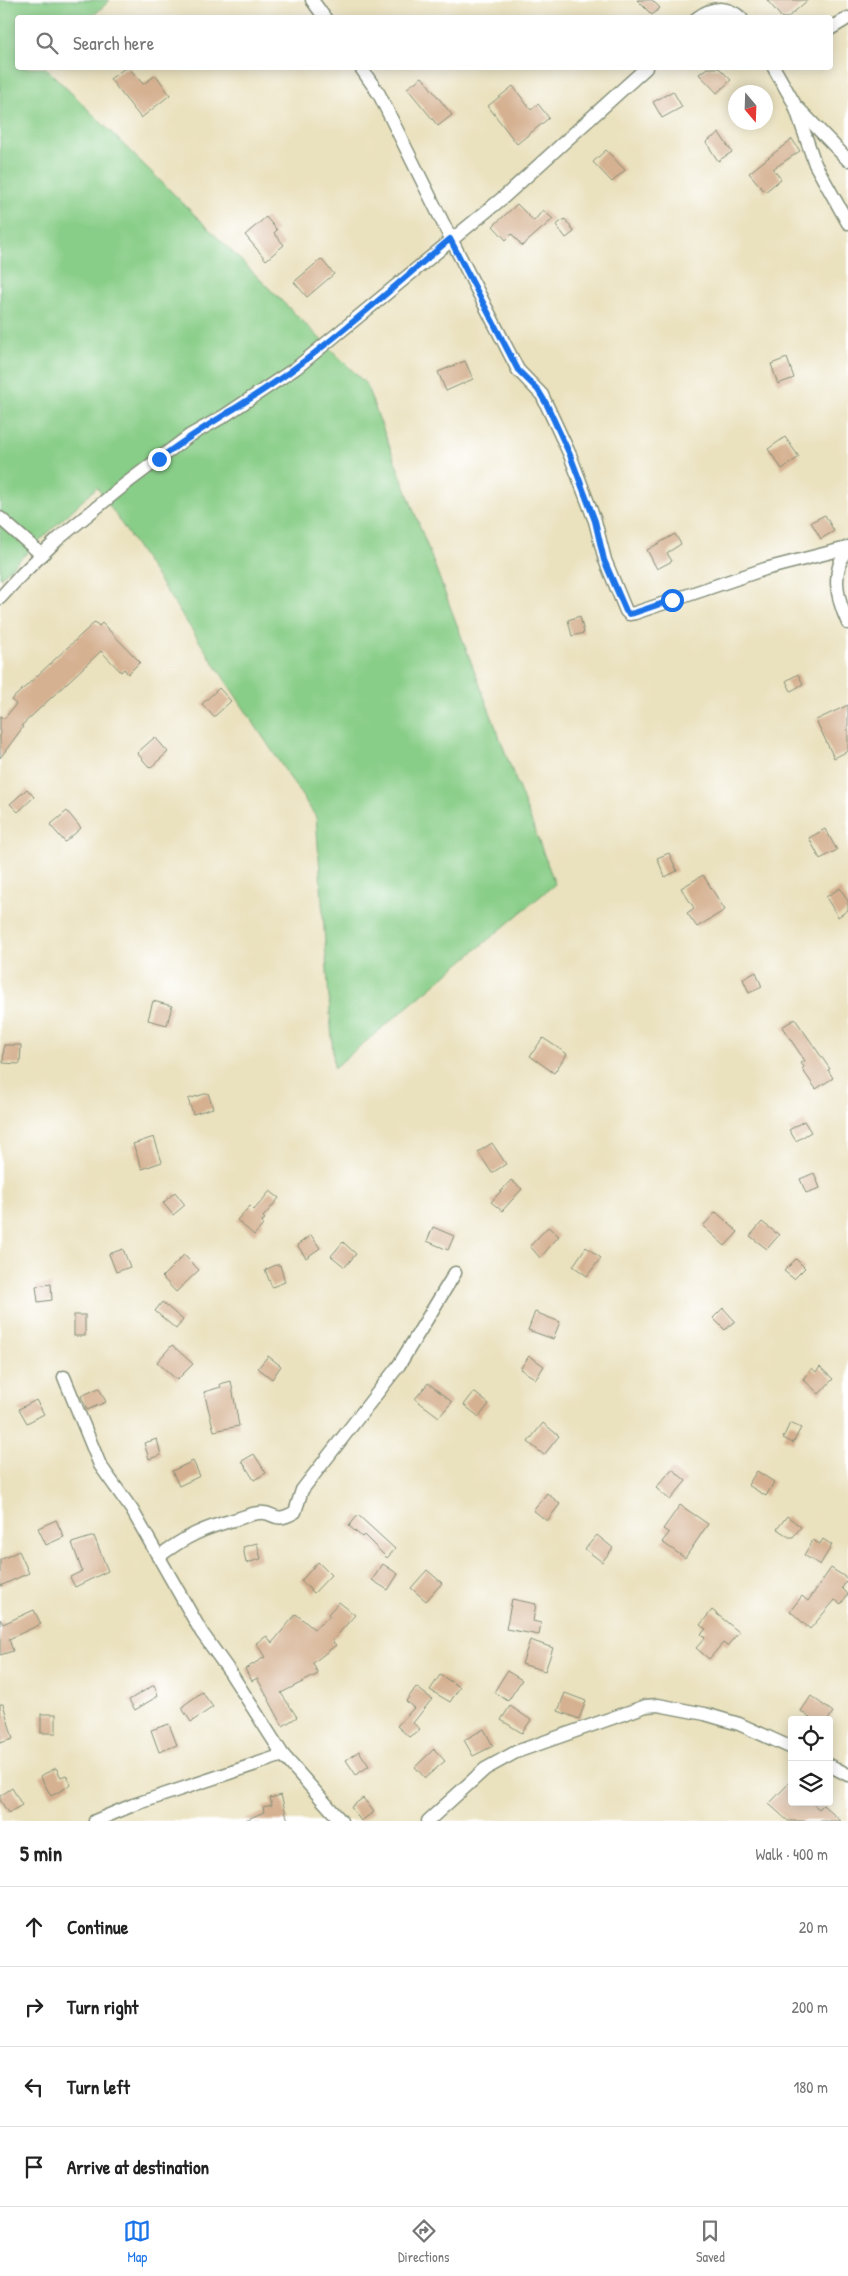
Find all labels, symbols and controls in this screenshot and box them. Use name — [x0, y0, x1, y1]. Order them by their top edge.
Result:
search box — [15, 15, 833, 70]
icon: search — [33, 29, 61, 57]
text: Search here — [73, 30, 154, 56]
north arrow — [728, 85, 773, 130]
route end — [148, 448, 171, 471]
route start — [661, 589, 684, 612]
map controls — [788, 1716, 833, 1806]
button: locate — [788, 1716, 833, 1761]
button: layers — [788, 1761, 833, 1806]
text: 5 min — [20, 1839, 62, 1868]
text: Walk · 400 m — [756, 1843, 828, 1865]
icon: ahead — [20, 1913, 48, 1941]
text: Continue — [67, 1914, 128, 1940]
text: 20 m — [799, 1916, 828, 1938]
icon: right — [20, 1993, 48, 2021]
text: Turn right — [67, 1994, 138, 2020]
text: 200 m — [792, 1996, 828, 2018]
icon: left — [20, 2073, 48, 2101]
text: Turn left — [67, 2074, 130, 2100]
text: 180 m — [794, 2076, 828, 2098]
icon: arrive — [20, 2153, 48, 2181]
text: Arrive at destination — [67, 2154, 209, 2180]
tab: Map — [123, 2217, 151, 2266]
tab: Directions — [398, 2217, 449, 2266]
tab: Saved — [696, 2217, 725, 2266]

